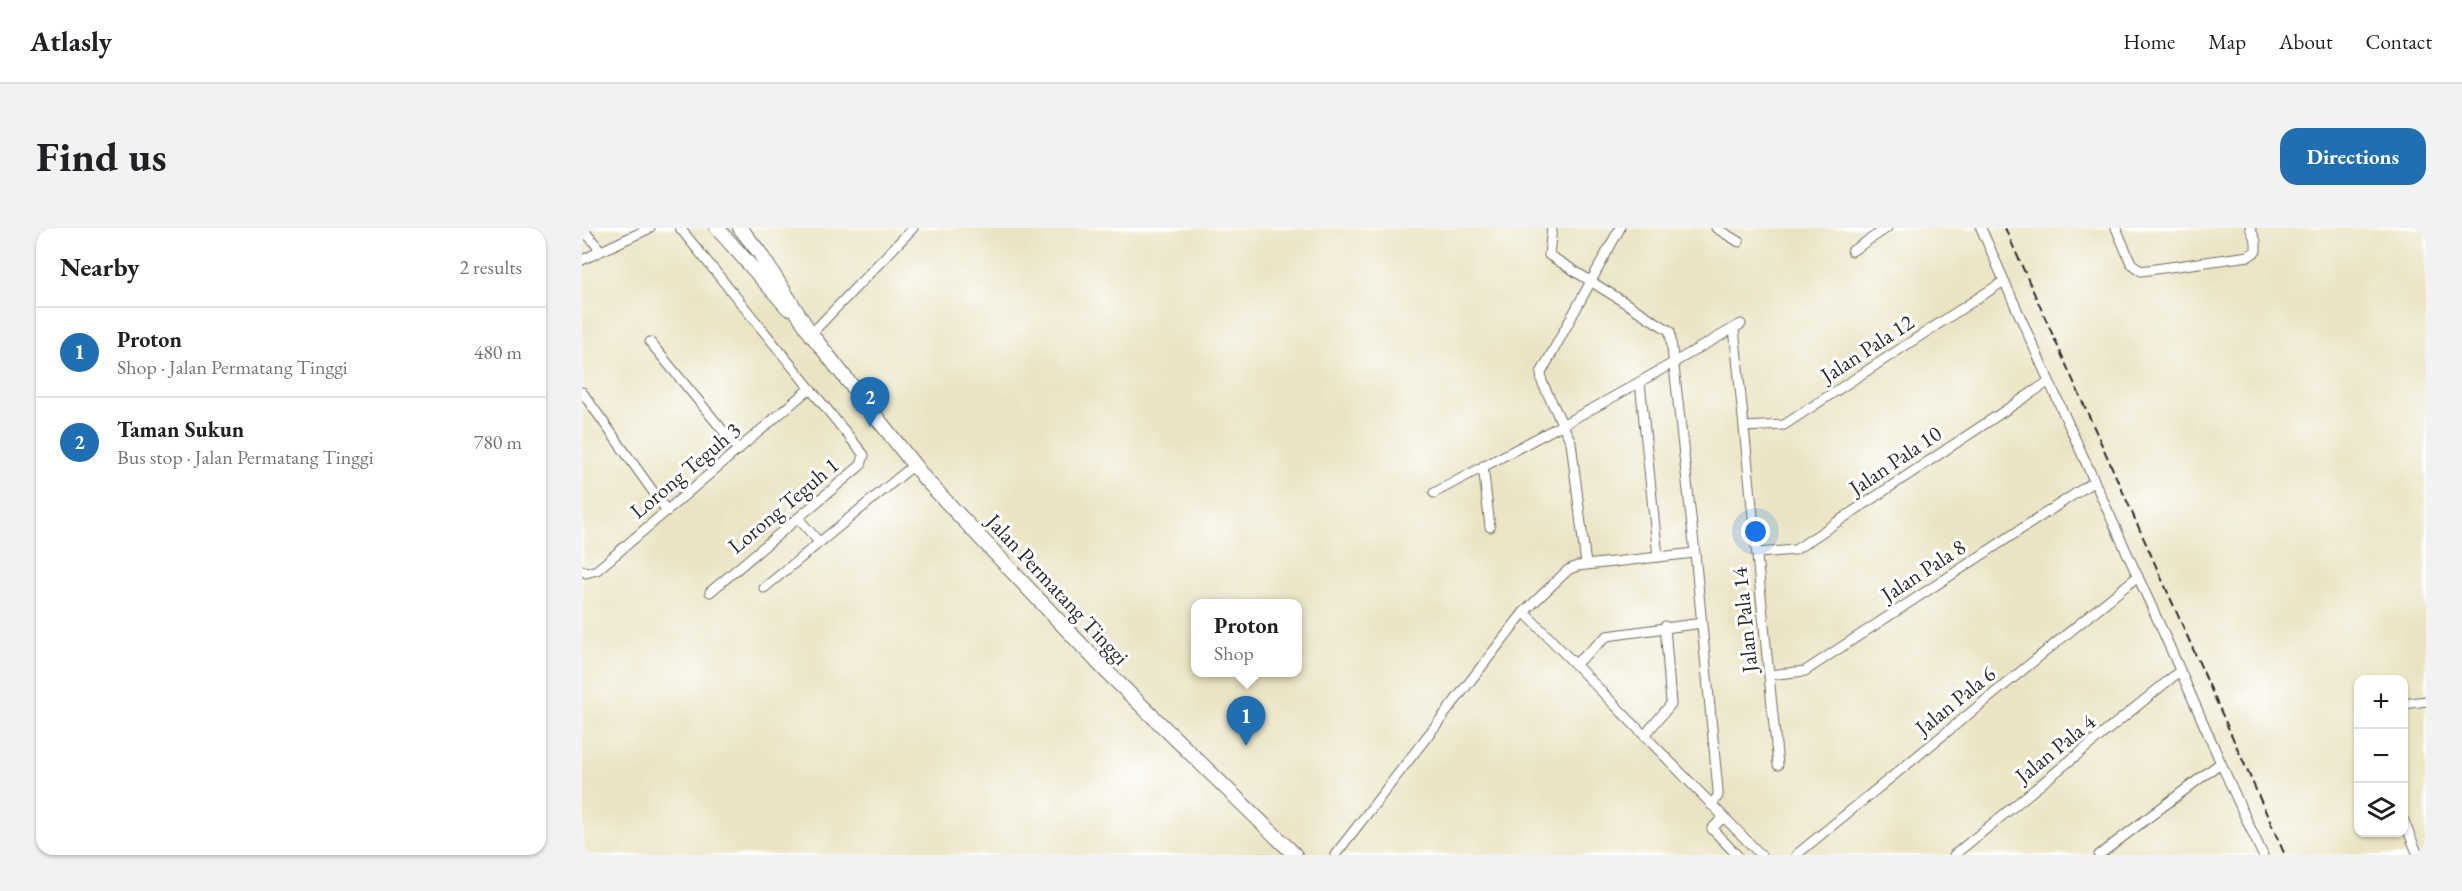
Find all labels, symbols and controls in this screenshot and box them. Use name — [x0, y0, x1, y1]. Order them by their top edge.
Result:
text: Atlasly — [30, 23, 112, 59]
text: Home — [2123, 28, 2175, 55]
text: Map — [2208, 28, 2246, 55]
text: About — [2279, 28, 2332, 55]
text: Contact — [2365, 28, 2432, 55]
button: Directions — [2280, 128, 2426, 185]
text: Find us — [36, 129, 167, 184]
text: Nearby — [60, 250, 140, 284]
text: 2 results — [459, 254, 522, 280]
street label: Jalan Pala 12 — [1813, 307, 1920, 390]
text: Proton — [117, 325, 182, 354]
text: 1 — [74, 339, 85, 365]
text: 480 m — [474, 339, 522, 365]
text: Shop · Jalan Permatang Tinggi — [117, 354, 348, 380]
pin: 2 — [850, 378, 890, 427]
text: Taman Sukun — [117, 415, 244, 444]
street label: Lorong Teguh 3 — [624, 416, 747, 525]
street label: Jalan Pala 10 — [1842, 419, 1948, 503]
text: 2 — [74, 429, 85, 455]
text: 780 m — [474, 429, 522, 455]
text: Bus stop · Jalan Permatang Tinggi — [117, 444, 374, 470]
street label: Lorong Teguh 1 — [722, 451, 845, 560]
street label: Jalan Permatang Tinggi — [979, 506, 1135, 671]
your location — [1741, 517, 1770, 546]
street label: Jalan Pala 8 — [1874, 532, 1971, 610]
street label: Jalan Pala 14 — [1725, 565, 1765, 676]
popup — [1191, 599, 1302, 677]
text: Proton — [1214, 611, 1279, 640]
text: Shop — [1214, 640, 1254, 666]
street label: Jalan Pala 6 — [1908, 659, 2002, 743]
map controls — [2354, 675, 2408, 837]
button: + — [2354, 675, 2408, 729]
pin: 1 — [1226, 696, 1266, 746]
street label: Jalan Pala 4 — [2008, 707, 2102, 791]
button: − — [2354, 729, 2408, 783]
button: layers — [2354, 783, 2408, 837]

